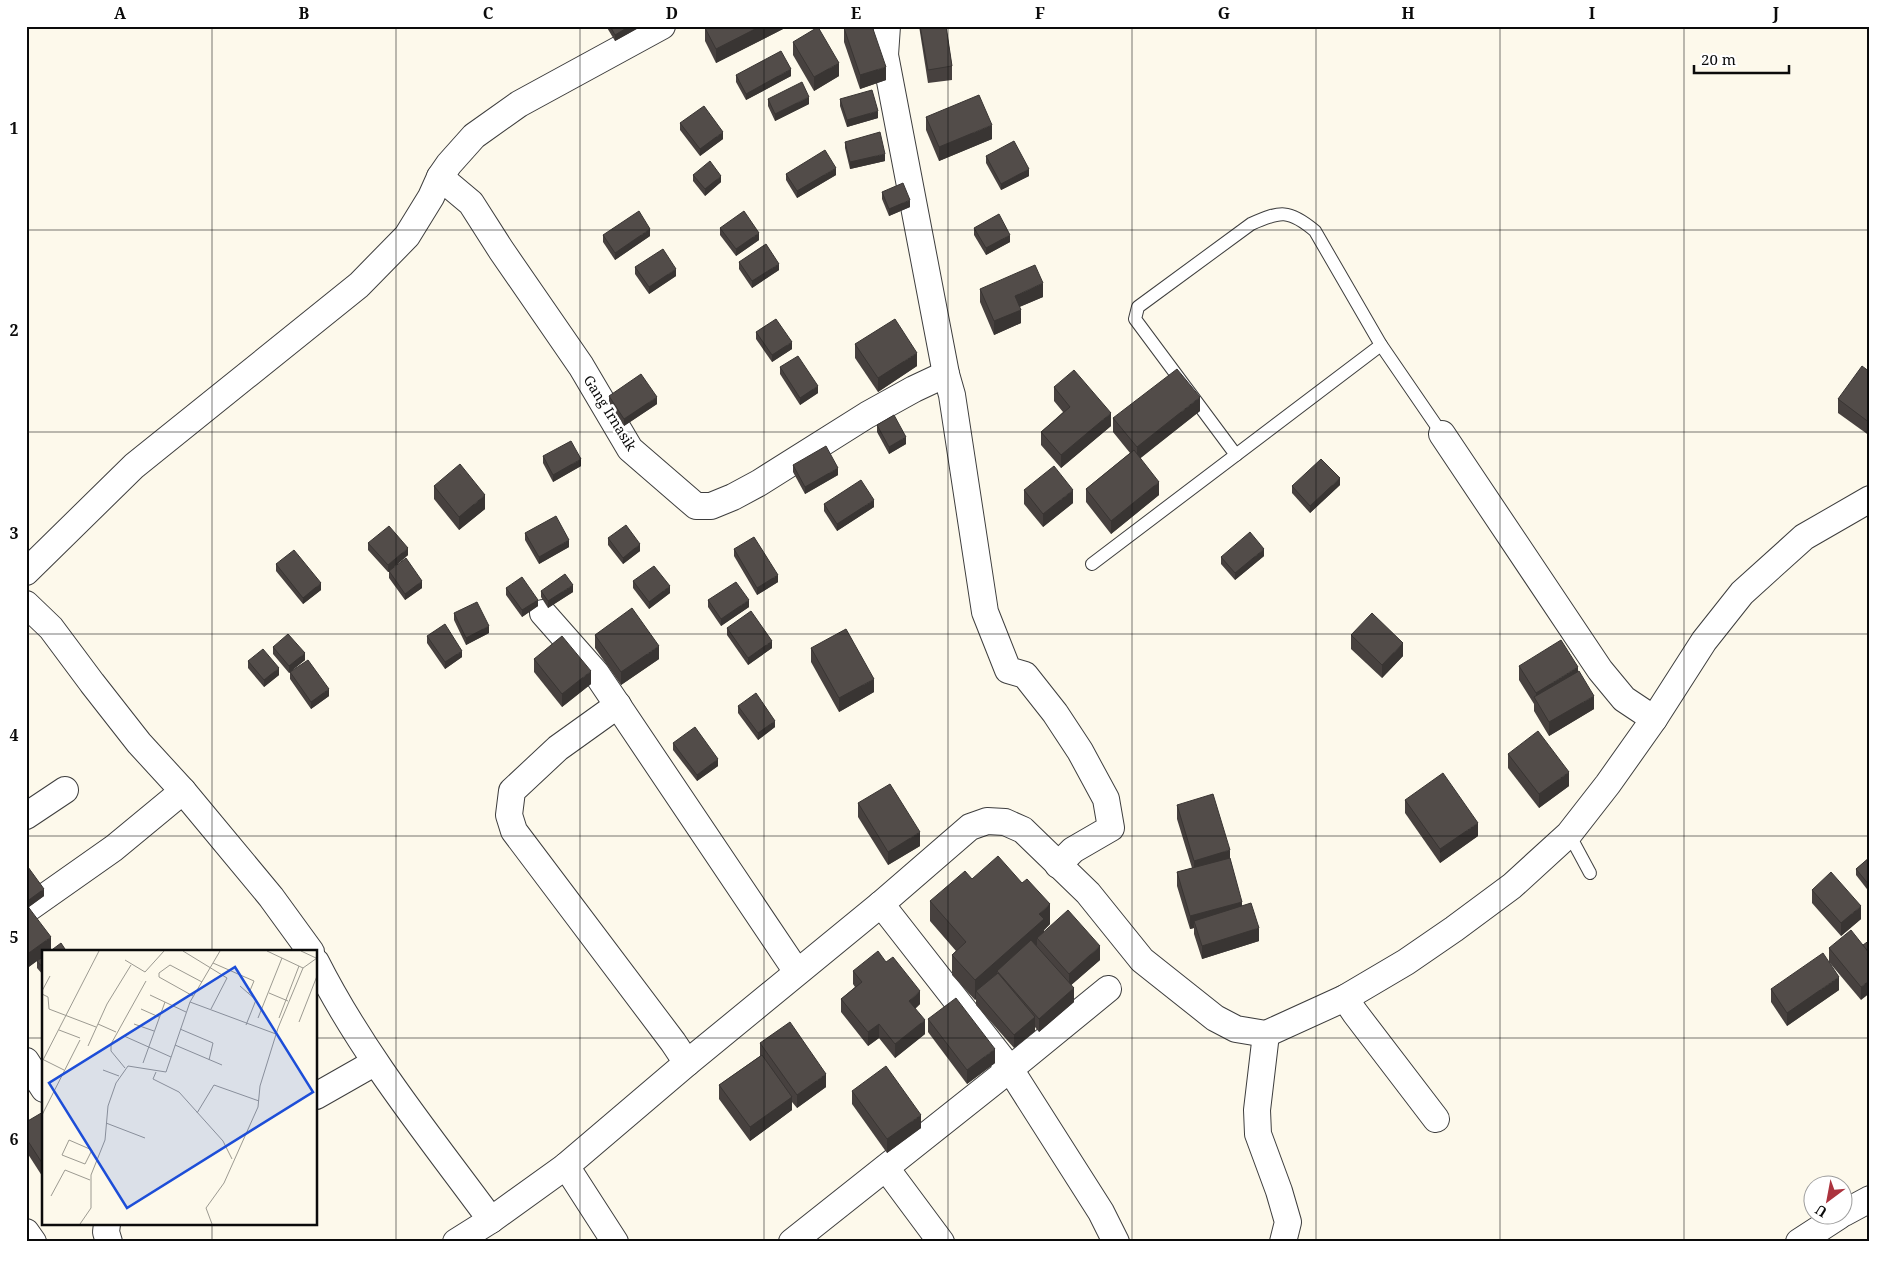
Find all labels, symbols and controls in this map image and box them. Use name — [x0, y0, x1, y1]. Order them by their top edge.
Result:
text: A — [114, 2, 127, 24]
text: B — [299, 2, 310, 24]
text: C — [483, 2, 494, 24]
text: D — [666, 2, 678, 24]
text: E — [851, 2, 861, 24]
text: F — [1035, 2, 1045, 24]
text: G — [1218, 2, 1230, 24]
text: H — [1401, 2, 1415, 24]
text: I — [1589, 2, 1595, 24]
text: J — [1772, 2, 1780, 24]
scale bar — [1694, 42, 1788, 74]
text: 20 m — [1701, 49, 1736, 69]
text: 1 — [9, 117, 19, 139]
text: 2 — [9, 319, 19, 341]
street label: Gang Irnasik — [580, 371, 642, 455]
text: 3 — [9, 522, 19, 544]
text: 4 — [9, 724, 19, 746]
text: 5 — [9, 926, 19, 948]
inset map — [42, 950, 318, 1226]
text: 6 — [9, 1128, 19, 1150]
north arrow — [1804, 1176, 1854, 1226]
text: U — [1811, 1200, 1830, 1222]

